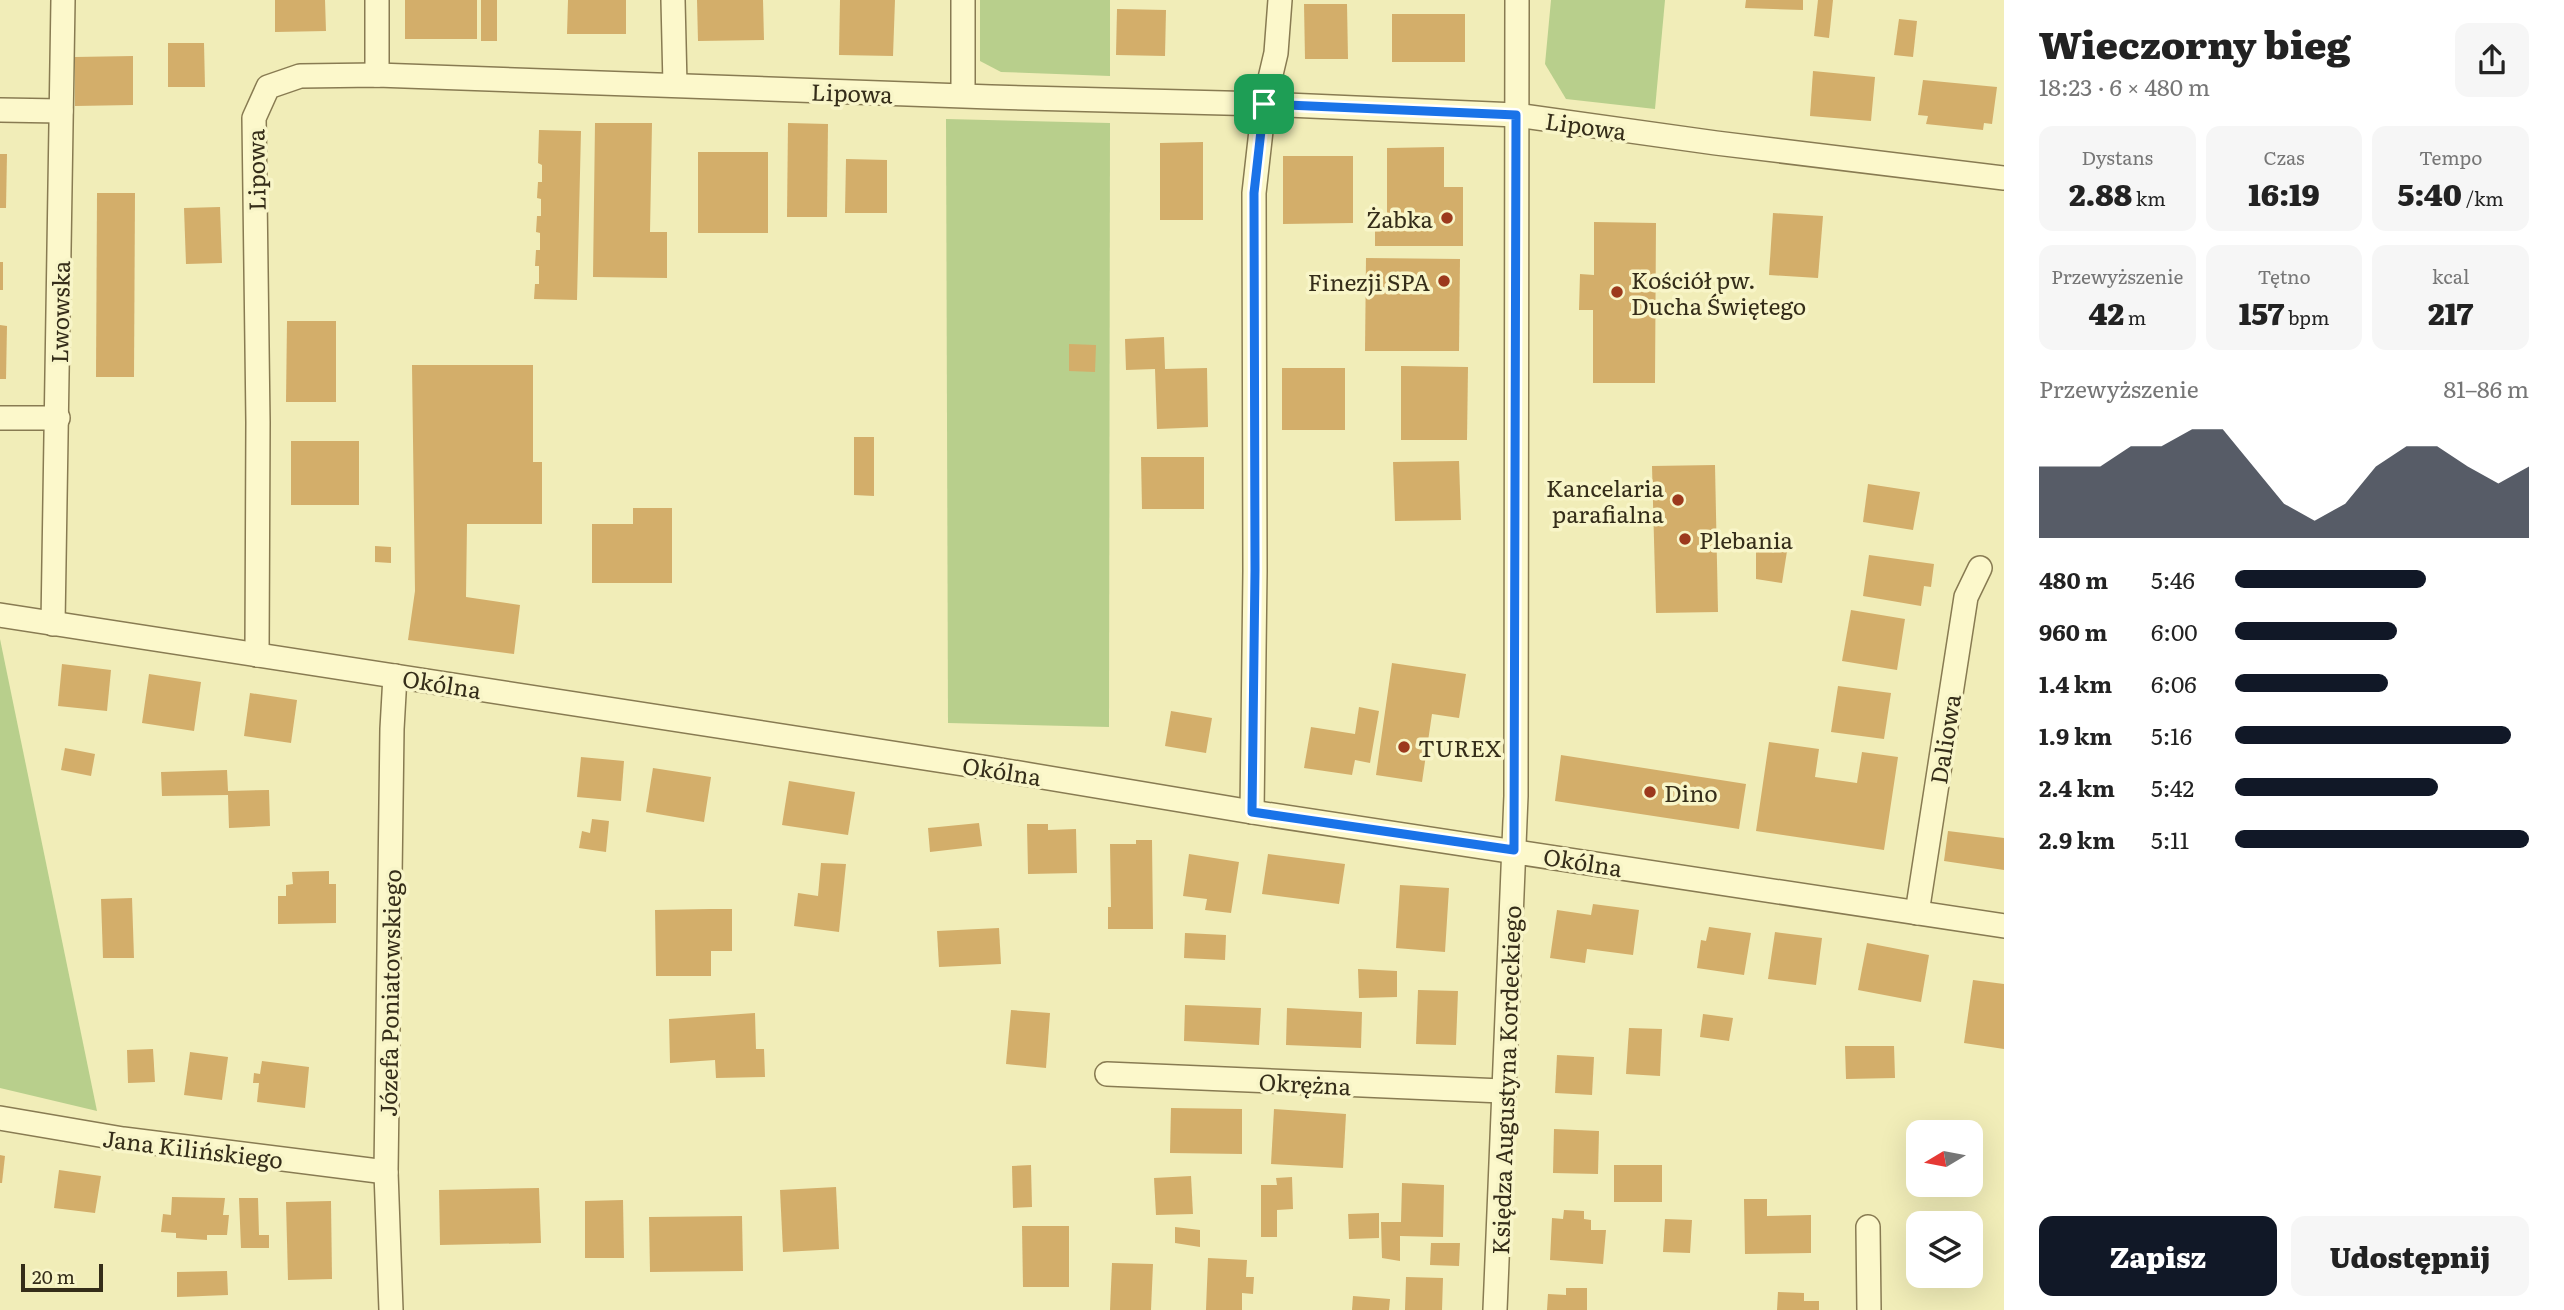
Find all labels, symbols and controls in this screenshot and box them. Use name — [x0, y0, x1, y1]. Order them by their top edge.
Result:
text: Wieczorny bieg — [2039, 14, 2351, 71]
button: share — [2455, 23, 2529, 97]
text: 18:23 · 6 × 480 m — [2039, 69, 2210, 103]
street label: Lipowa — [811, 74, 894, 110]
pin — [1234, 74, 1294, 134]
icon: arrive — [1245, 85, 1283, 123]
street label: Lipowa — [1543, 102, 1629, 148]
street label: Lipowa — [237, 128, 273, 211]
text: Dystans — [2081, 143, 2153, 171]
text: Czas — [2263, 143, 2305, 171]
text: Tempo — [2419, 143, 2482, 171]
text: 2.88 — [2069, 171, 2132, 215]
text: 16:19 — [2248, 171, 2320, 215]
text: 5:40 — [2398, 171, 2462, 215]
text: km — [2132, 184, 2166, 212]
text: /km — [2462, 184, 2504, 212]
place label: Żabka — [1366, 201, 1434, 235]
marker: Żabka — [1439, 210, 1455, 226]
street label: Lwowska — [41, 260, 77, 364]
place label: Kościół pw. Ducha Świętego — [1631, 262, 1806, 322]
text: Przewyższenie — [2051, 262, 2183, 290]
text: Tętno — [2257, 262, 2311, 290]
text: kcal — [2432, 262, 2469, 290]
place label: Finezji SPA — [1308, 264, 1430, 298]
marker: Finezji SPA — [1436, 273, 1452, 289]
marker: Kościół pw. Ducha Świętego — [1609, 284, 1625, 300]
text: 42 — [2088, 290, 2124, 334]
text: 157 — [2239, 290, 2284, 334]
text: 217 — [2428, 290, 2473, 334]
text: m — [2124, 303, 2146, 331]
text: bpm — [2284, 303, 2329, 331]
text: Przewyższenie — [2039, 371, 2199, 405]
text: 81–86 m — [2444, 371, 2529, 405]
place label: Kancelaria parafialna — [1546, 470, 1665, 530]
marker: Kancelaria parafialna — [1670, 492, 1686, 508]
place label: Plebania — [1699, 522, 1794, 556]
marker: Plebania — [1677, 531, 1693, 547]
text: 480 m — [2039, 562, 2108, 596]
text: 5:46 — [2151, 562, 2195, 596]
text: 960 m — [2039, 614, 2107, 648]
text: 6:00 — [2151, 614, 2198, 648]
street label: Okólna — [400, 660, 484, 706]
text: 1.4 km — [2039, 666, 2112, 700]
text: 6:06 — [2151, 666, 2197, 700]
street label: Daliowa — [1920, 691, 1968, 786]
text: 1.9 km — [2039, 718, 2112, 752]
text: 5:16 — [2151, 718, 2192, 752]
place label: TUREX — [1418, 730, 1501, 764]
marker: TUREX — [1396, 739, 1412, 755]
street label: Okólna — [960, 747, 1044, 793]
text: 2.4 km — [2039, 770, 2115, 804]
text: 5:42 — [2151, 770, 2194, 804]
place label: Dino — [1664, 775, 1718, 809]
marker: Dino — [1642, 784, 1658, 800]
text: 2.9 km — [2039, 822, 2115, 856]
text: 5:11 — [2151, 822, 2189, 856]
street label: Okólna — [1541, 838, 1625, 884]
street label: Józefa Poniatowskiego — [370, 869, 408, 1117]
street label: Księdza Augustyna Kordeckiego — [1482, 905, 1528, 1255]
street label: Okrężna — [1258, 1064, 1353, 1102]
street label: Jana Kilińskiego — [101, 1120, 285, 1176]
north arrow — [1906, 1120, 1983, 1197]
map controls — [1906, 1120, 1983, 1288]
button: layers — [1906, 1211, 1983, 1288]
button: Zapisz — [2039, 1216, 2277, 1296]
button: Udostępnij — [2291, 1216, 2529, 1296]
scale bar — [21, 1261, 103, 1293]
text: 20 m — [32, 1262, 75, 1290]

